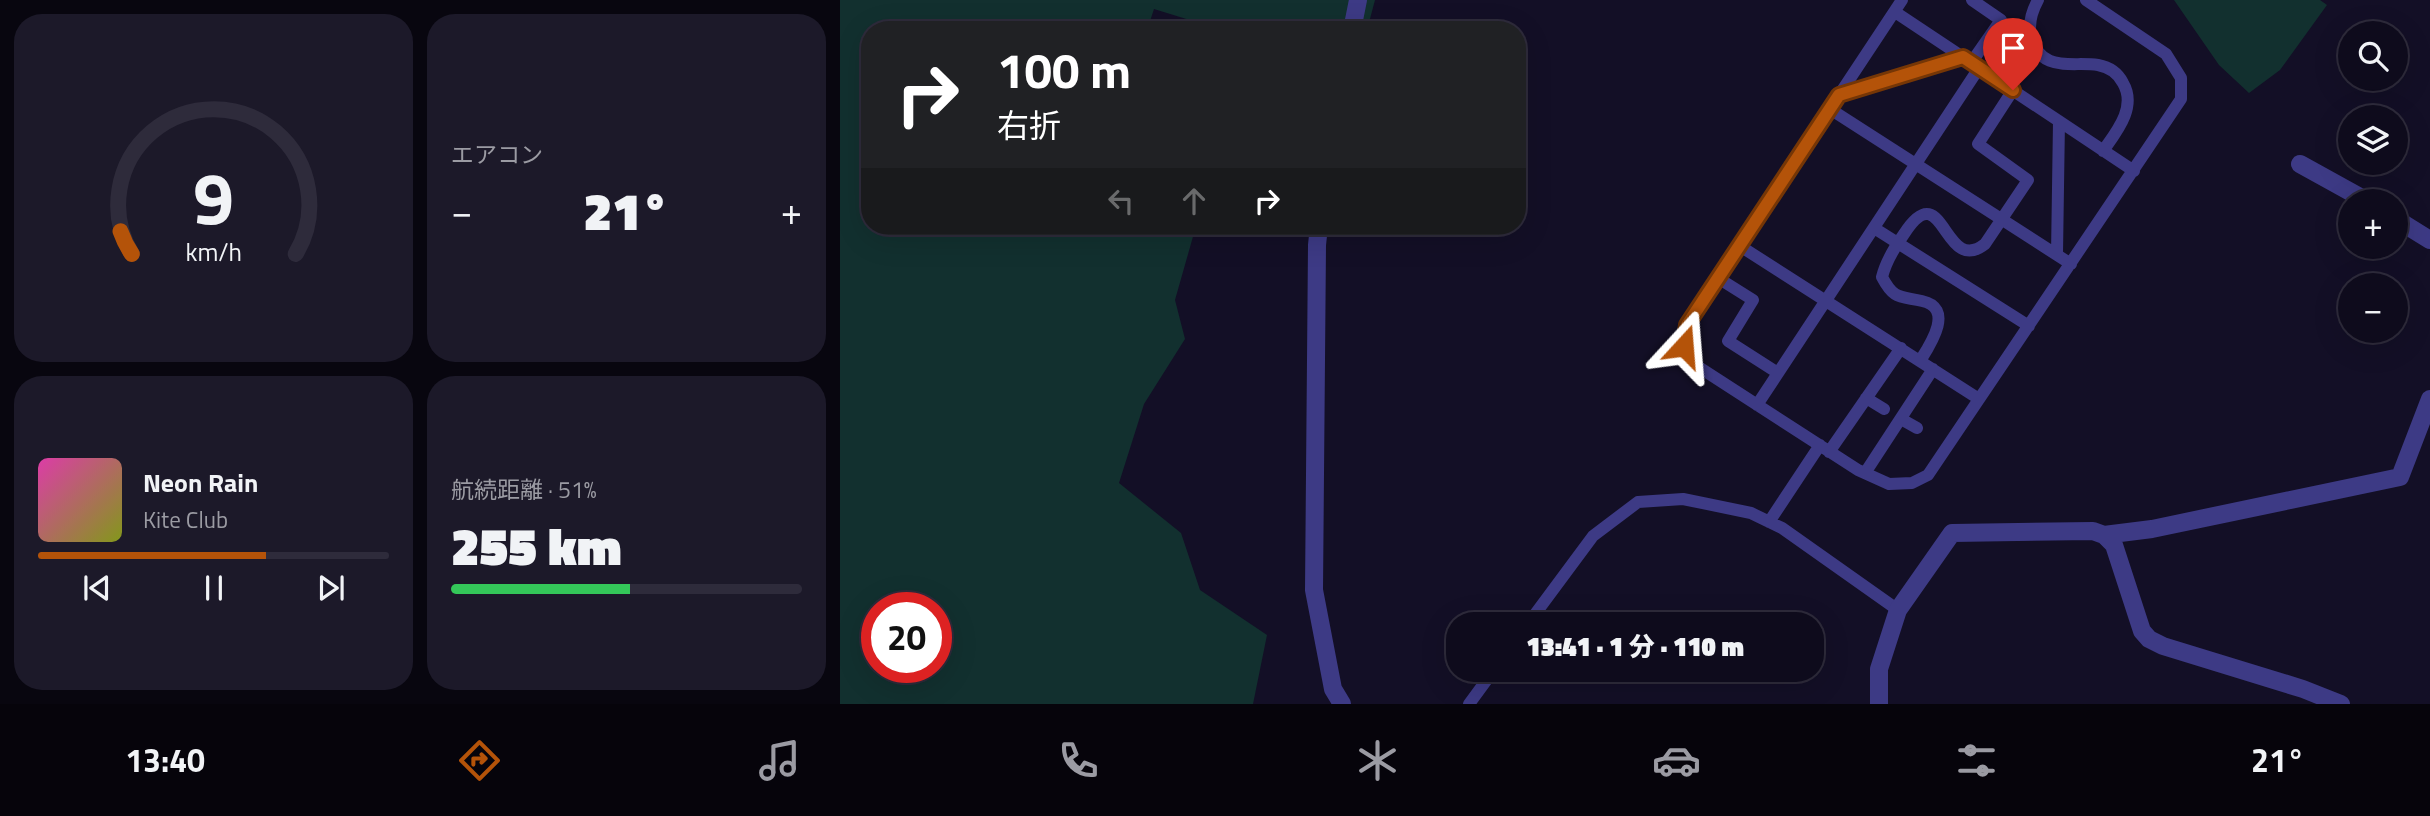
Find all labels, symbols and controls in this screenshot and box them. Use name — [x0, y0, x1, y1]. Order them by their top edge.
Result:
pin — [1983, 18, 2043, 90]
map controls — [2338, 21, 2408, 343]
button: search — [2338, 21, 2408, 91]
icon: arrive — [1994, 29, 2032, 67]
text: 100 m — [997, 32, 1131, 107]
icon: right — [882, 49, 973, 140]
text: 右折 — [997, 101, 1061, 149]
button: layers — [2338, 105, 2408, 175]
text: エアコン — [451, 137, 543, 172]
text: 9 — [193, 142, 234, 252]
text: 21° — [584, 171, 669, 250]
text: − — [451, 182, 472, 240]
text: + — [781, 182, 802, 240]
icon: left — [1102, 182, 1140, 220]
icon: ahead — [1175, 182, 1213, 220]
icon: right — [1248, 182, 1286, 220]
button: + — [2338, 189, 2408, 259]
text: km/h — [185, 233, 242, 271]
button: − — [2338, 273, 2408, 343]
position arrow — [1647, 309, 1721, 383]
text: Neon Rain — [143, 463, 258, 502]
text: 航続距離 · 51% — [451, 472, 597, 507]
text: Kite Club — [143, 502, 228, 537]
text: 255 km — [451, 506, 622, 585]
icon: previous — [78, 569, 116, 607]
icon: pause — [195, 569, 233, 607]
icon: next — [312, 569, 350, 607]
speed limit sign: 20 — [861, 592, 952, 683]
text: 13:41 · 1 分 · 110 m — [1526, 627, 1744, 666]
text: 13:40 — [125, 736, 205, 784]
icon: directions — [455, 736, 504, 785]
icon: music — [755, 736, 804, 785]
icon: phone — [1054, 736, 1103, 785]
icon: climate — [1353, 736, 1402, 785]
icon: car — [1652, 736, 1701, 785]
icon: filters — [1952, 736, 2001, 785]
text: 21° — [2251, 736, 2305, 784]

